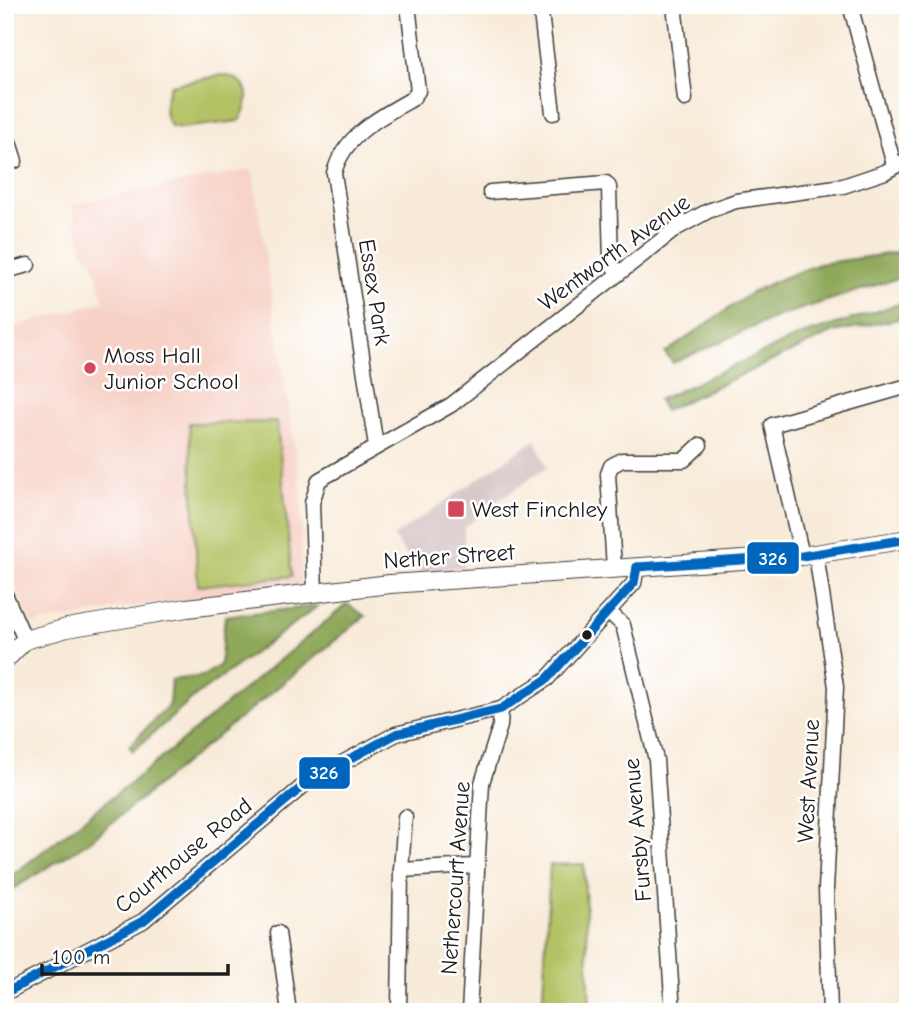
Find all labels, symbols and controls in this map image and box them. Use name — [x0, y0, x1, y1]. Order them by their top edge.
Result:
street label: Wentworth Avenue — [533, 188, 695, 316]
street label: Essex Park — [353, 237, 396, 347]
place label: Moss Hall Junior School — [104, 342, 239, 395]
marker: Moss Hall Junior School — [82, 360, 98, 376]
place label: West Finchley — [472, 496, 608, 523]
marker: West Finchley — [446, 499, 466, 519]
street label: Nether Street — [383, 538, 517, 575]
line badge: 326 — [746, 541, 800, 575]
text: 326 — [759, 548, 787, 570]
unlabelled marker — [580, 628, 594, 642]
street label: West Avenue — [792, 719, 825, 844]
line badge: 326 — [298, 756, 351, 790]
street label: Fursby Avenue — [618, 757, 657, 903]
text: 326 — [310, 762, 338, 784]
street label: Nethercourt Avenue — [435, 780, 476, 976]
street label: Courthouse Road — [109, 792, 257, 919]
scale bar — [42, 933, 228, 977]
text: 100 m — [52, 945, 110, 969]

